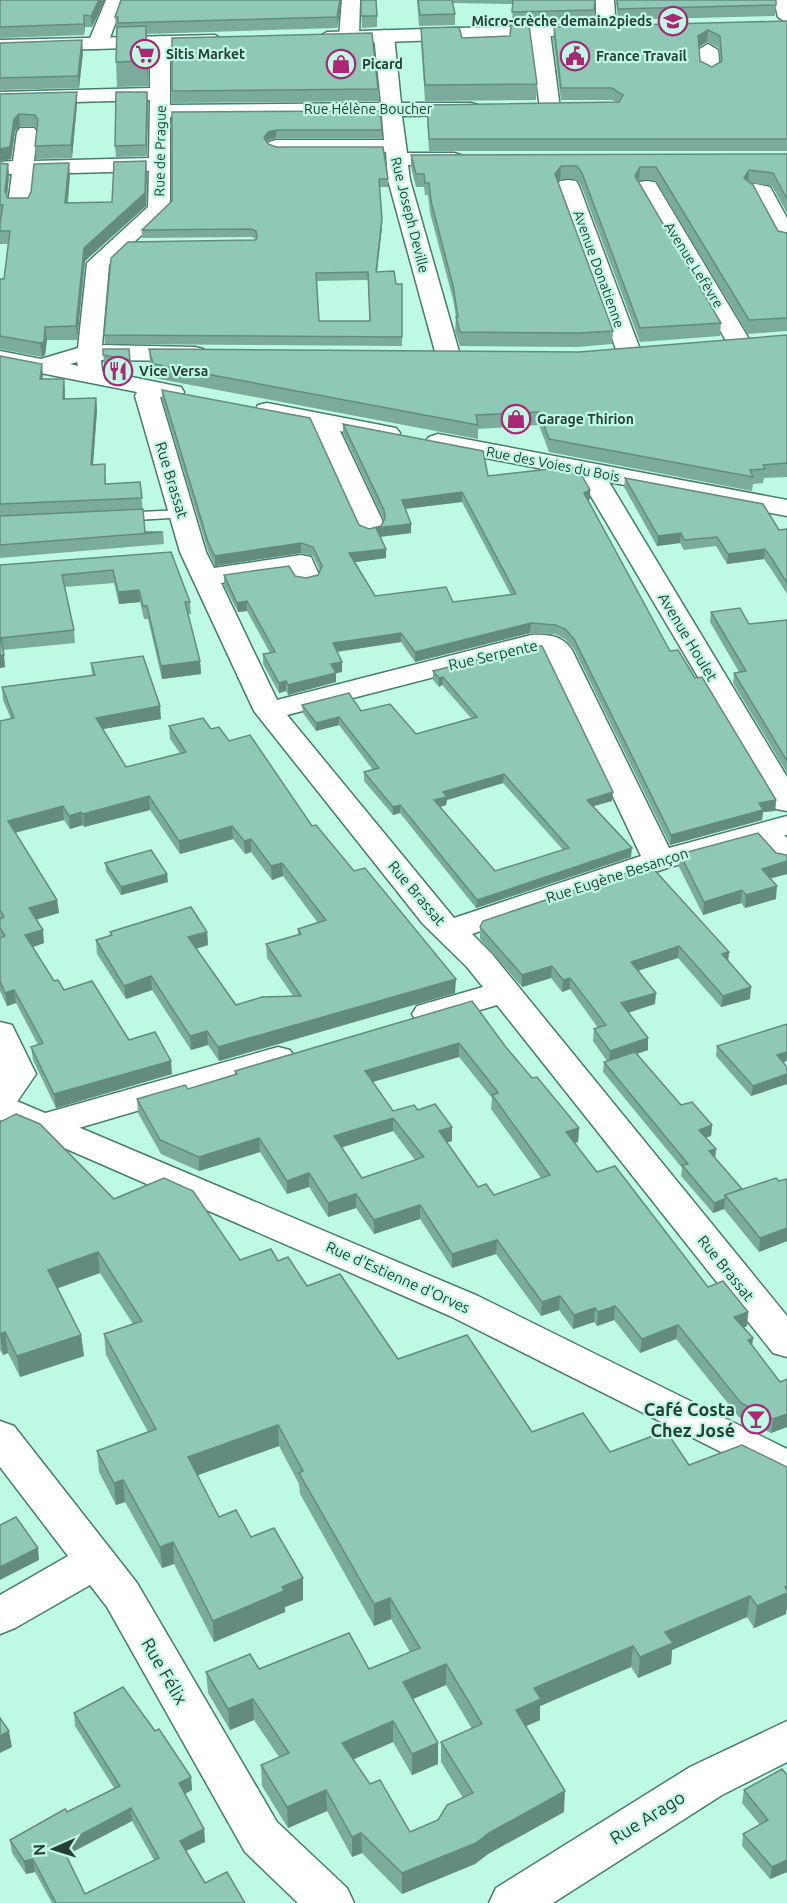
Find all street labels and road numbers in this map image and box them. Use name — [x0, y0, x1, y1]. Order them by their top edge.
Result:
street label: Rue Hélène Boucher — [304, 101, 433, 117]
street label: Rue de Prague — [151, 105, 169, 197]
street label: Rue Joseph Deville — [388, 155, 432, 275]
street label: Avenue Donatienne — [570, 208, 628, 330]
street label: Avenue Lefèvre — [661, 219, 727, 311]
street label: Rue Brassat — [152, 440, 192, 520]
street label: Rue des Voies du Bois — [485, 443, 621, 485]
street label: Avenue Houlet — [655, 590, 721, 684]
street label: Rue Serpente — [447, 636, 539, 674]
street label: Rue Eugène Besançon — [544, 844, 690, 906]
street label: Rue Brassat — [385, 857, 449, 929]
street label: Rue Brassat — [694, 1232, 758, 1304]
street label: Rue d'Estienne d'Orves — [323, 1238, 473, 1316]
street label: Rue Félix — [138, 1634, 192, 1708]
street label: Rue Arago — [606, 1786, 688, 1848]

